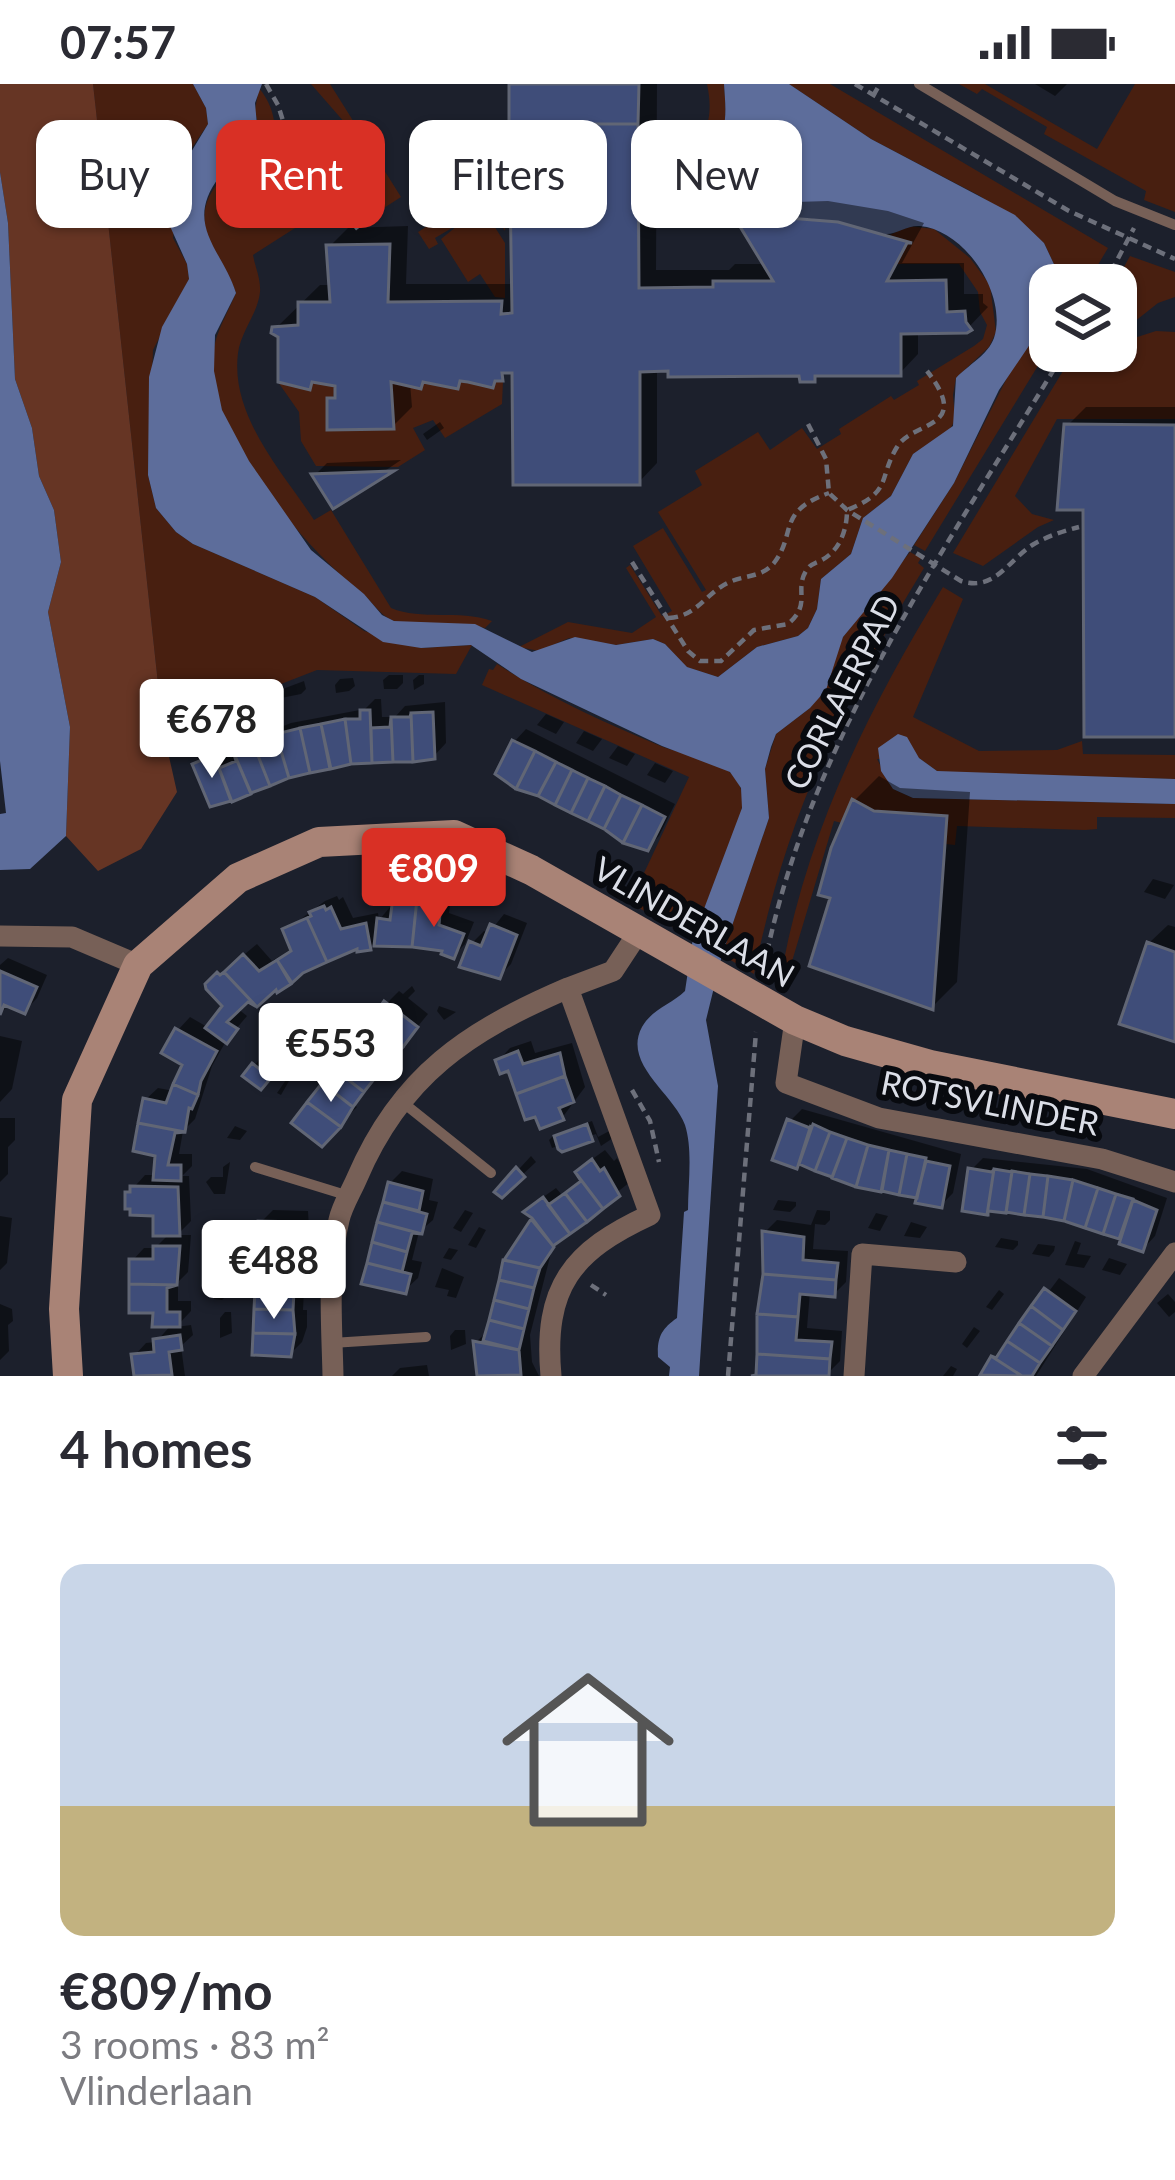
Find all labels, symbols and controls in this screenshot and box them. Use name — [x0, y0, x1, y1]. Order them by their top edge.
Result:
text: 07:57 — [60, 15, 176, 69]
chip: Buy — [36, 120, 192, 228]
chip: Rent — [216, 120, 385, 228]
chip: Filters — [409, 120, 607, 228]
chip: New — [631, 120, 802, 228]
map controls — [1029, 264, 1137, 372]
button: layers — [1029, 264, 1137, 372]
street label: CORLAERPAD — [775, 587, 907, 796]
pin: €678 — [141, 679, 283, 781]
text: €678 — [167, 695, 257, 741]
pin: €809 — [363, 828, 505, 930]
text: €809 — [389, 844, 479, 890]
street label: VLINDERLAAN — [587, 847, 802, 995]
pin: €553 — [260, 1003, 402, 1105]
text: €553 — [286, 1019, 376, 1065]
street label: ROTSVLINDER — [878, 1061, 1103, 1143]
pin: €488 — [203, 1220, 345, 1322]
text: €488 — [229, 1236, 319, 1282]
icon: filters — [1049, 1415, 1115, 1481]
text: 4 homes — [60, 1418, 252, 1479]
icon: home — [480, 1642, 696, 1858]
text: €809/mo — [60, 1960, 273, 2021]
text: 3 rooms · 83 m² — [60, 2021, 330, 2067]
text: Vlinderlaan — [60, 2067, 253, 2113]

